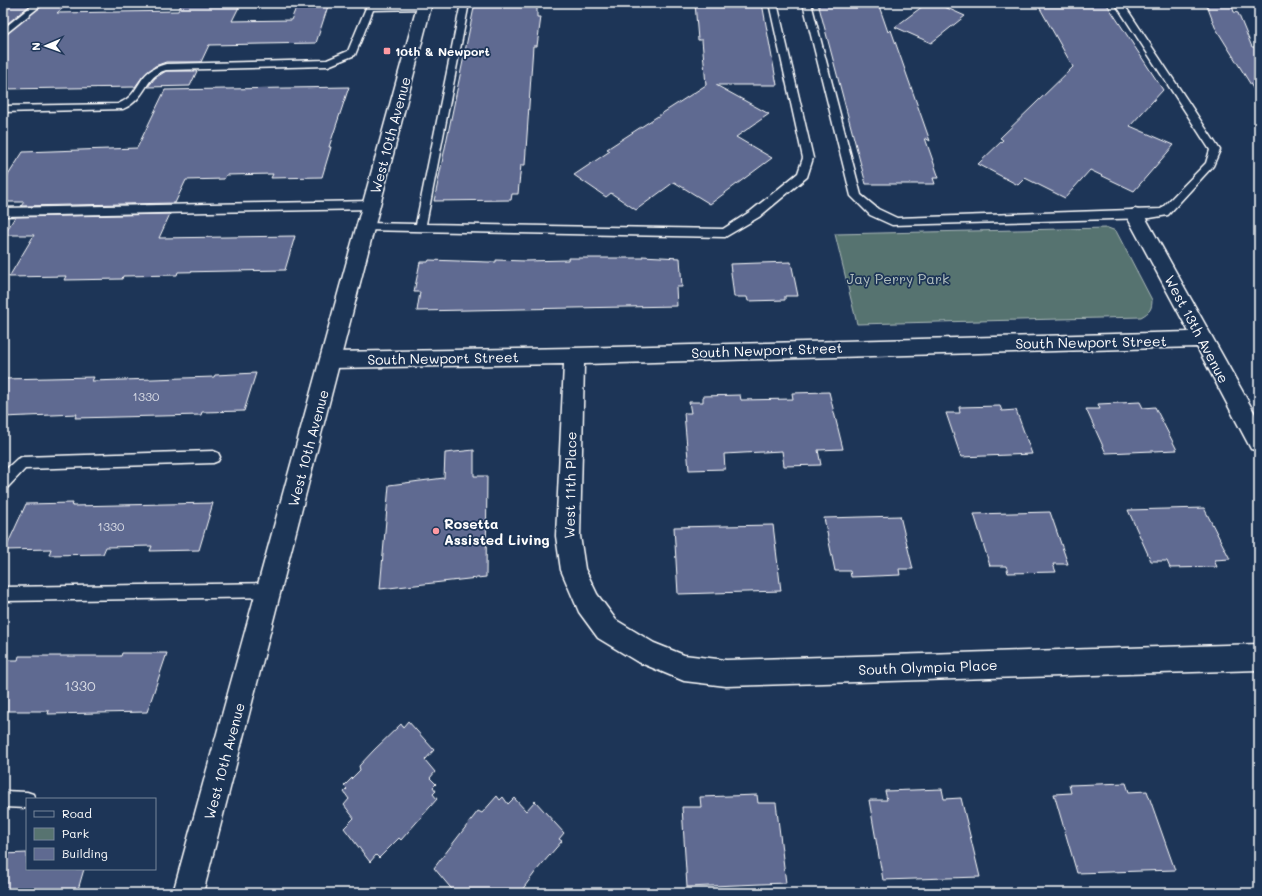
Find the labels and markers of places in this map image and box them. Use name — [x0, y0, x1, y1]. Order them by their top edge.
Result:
place label: 10th & Newport — [395, 43, 490, 59]
marker: 10th & Newport — [382, 46, 392, 56]
place label: Rosetta Assisted Living — [444, 514, 550, 549]
marker: Rosetta Assisted Living — [431, 526, 441, 536]

